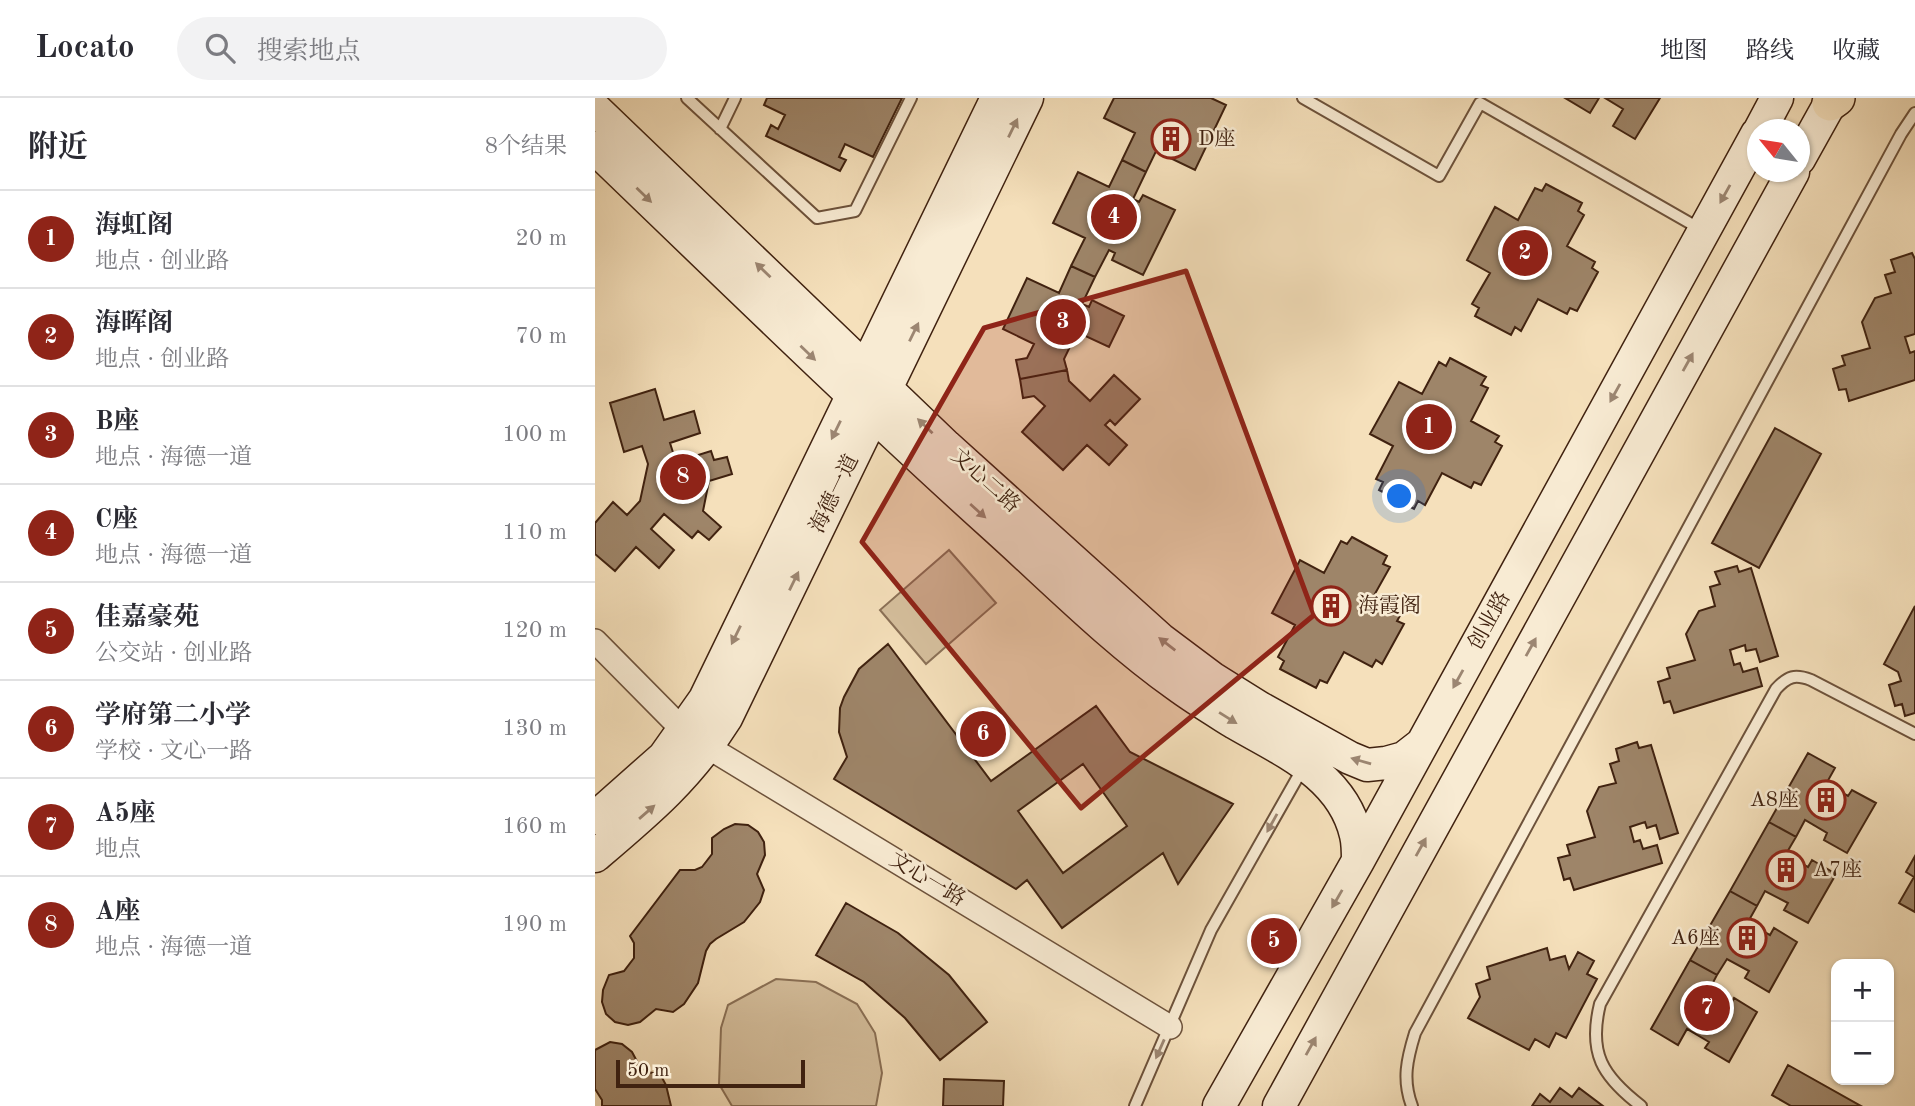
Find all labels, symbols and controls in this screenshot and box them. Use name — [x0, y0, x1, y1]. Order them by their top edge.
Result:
search box — [177, 17, 667, 80]
icon: search — [201, 29, 239, 67]
text: Locato — [35, 32, 135, 65]
text: 搜索地点 — [257, 39, 361, 65]
text: 地图 — [1660, 40, 1708, 64]
text: 路线 — [1746, 40, 1794, 64]
text: 收藏 — [1832, 40, 1880, 64]
one-way arrow — [1007, 118, 1019, 138]
building icon: D座 — [1150, 118, 1192, 160]
north arrow — [1747, 119, 1810, 182]
place label: D座 — [1198, 127, 1235, 150]
text: 附近 — [28, 133, 88, 163]
text: 8个结果 — [485, 135, 567, 158]
one-way arrow — [1719, 184, 1731, 204]
one-way arrow — [635, 187, 652, 203]
pin: 4 — [1091, 191, 1137, 243]
text: 海虹阁 — [95, 213, 173, 239]
text: 1 — [44, 227, 58, 250]
text: 20 m — [516, 227, 567, 250]
pin: 2 — [1502, 227, 1548, 279]
text: 地点 · 创业路 — [95, 250, 229, 273]
one-way arrow — [755, 263, 772, 279]
pin: 3 — [1040, 296, 1086, 348]
text: 海晖阁 — [95, 311, 173, 337]
one-way arrow — [908, 322, 920, 342]
text: 2 — [44, 325, 58, 348]
text: 70 m — [516, 325, 567, 348]
one-way arrow — [799, 344, 816, 360]
text: 地点 · 创业路 — [95, 348, 229, 371]
one-way arrow — [1682, 353, 1694, 372]
one-way arrow — [1609, 384, 1621, 403]
pin: 1 — [1406, 401, 1452, 453]
text: B座 — [95, 409, 139, 435]
one-way arrow — [917, 418, 934, 434]
one-way arrow — [831, 420, 842, 440]
text: 3 — [44, 423, 58, 446]
text: 100 m — [502, 423, 567, 446]
street label: 文心二路 — [947, 444, 1025, 517]
text: 地点 · 海德一道 — [95, 446, 252, 469]
pin: 8 — [660, 451, 706, 503]
street label: 海德一道 — [805, 451, 863, 536]
your location — [1382, 479, 1416, 513]
one-way arrow — [969, 503, 986, 519]
text: C座 — [95, 507, 138, 533]
text: 4 — [44, 521, 58, 544]
text: 110 m — [502, 521, 567, 544]
text: 地点 · 海德一道 — [95, 544, 252, 567]
one-way arrow — [788, 571, 799, 591]
building icon: 海霞阁 — [1310, 585, 1352, 627]
street label: 创业路 — [1464, 587, 1514, 654]
place label: 海霞阁 — [1358, 594, 1421, 617]
text: 佳嘉豪苑 — [95, 605, 199, 631]
text: 5 — [44, 619, 58, 642]
text: 120 m — [502, 619, 567, 642]
one-way arrow — [731, 625, 742, 645]
one-way arrow — [1158, 636, 1176, 651]
one-way arrow — [1525, 638, 1537, 657]
text: 公交站 · 创业路 — [95, 642, 252, 665]
one-way arrow — [1452, 669, 1464, 688]
text: 学府第二小学 — [95, 703, 251, 729]
pin: 6 — [960, 708, 1006, 760]
one-way arrow — [1219, 712, 1238, 725]
text: 6 — [44, 717, 58, 740]
text: 130 m — [502, 717, 567, 740]
text: 学校 · 文心一路 — [95, 740, 252, 763]
one-way arrow — [1350, 755, 1371, 765]
building icon: A8座 — [1805, 779, 1847, 821]
place label: A8座 — [1750, 788, 1799, 811]
text: A5座 — [95, 801, 156, 827]
one-way arrow — [638, 805, 655, 820]
one-way arrow — [1266, 814, 1278, 833]
text: 7 — [44, 815, 58, 838]
text: 160 m — [502, 815, 567, 838]
one-way arrow — [1415, 837, 1427, 857]
text: 地点 — [95, 838, 141, 861]
street label: 文心一路 — [886, 848, 969, 911]
building icon: A7座 — [1765, 849, 1807, 891]
place label: A7座 — [1813, 858, 1862, 881]
one-way arrow — [1331, 890, 1343, 909]
text: A座 — [95, 899, 141, 925]
text: 8 — [44, 913, 58, 936]
text: 190 m — [502, 913, 567, 936]
pin: 5 — [1251, 915, 1297, 967]
building icon: A6座 — [1726, 917, 1768, 959]
place label: A6座 — [1671, 926, 1720, 949]
text: 地点 · 海德一道 — [95, 936, 252, 959]
map controls — [1831, 959, 1894, 1085]
button: + — [1831, 959, 1894, 1022]
pin: 7 — [1684, 982, 1730, 1034]
button: − — [1831, 1022, 1894, 1085]
one-way arrow — [1306, 1036, 1317, 1056]
one-way arrow — [1154, 1038, 1165, 1059]
scale bar — [616, 1057, 805, 1089]
text: 50 m — [627, 1062, 669, 1081]

